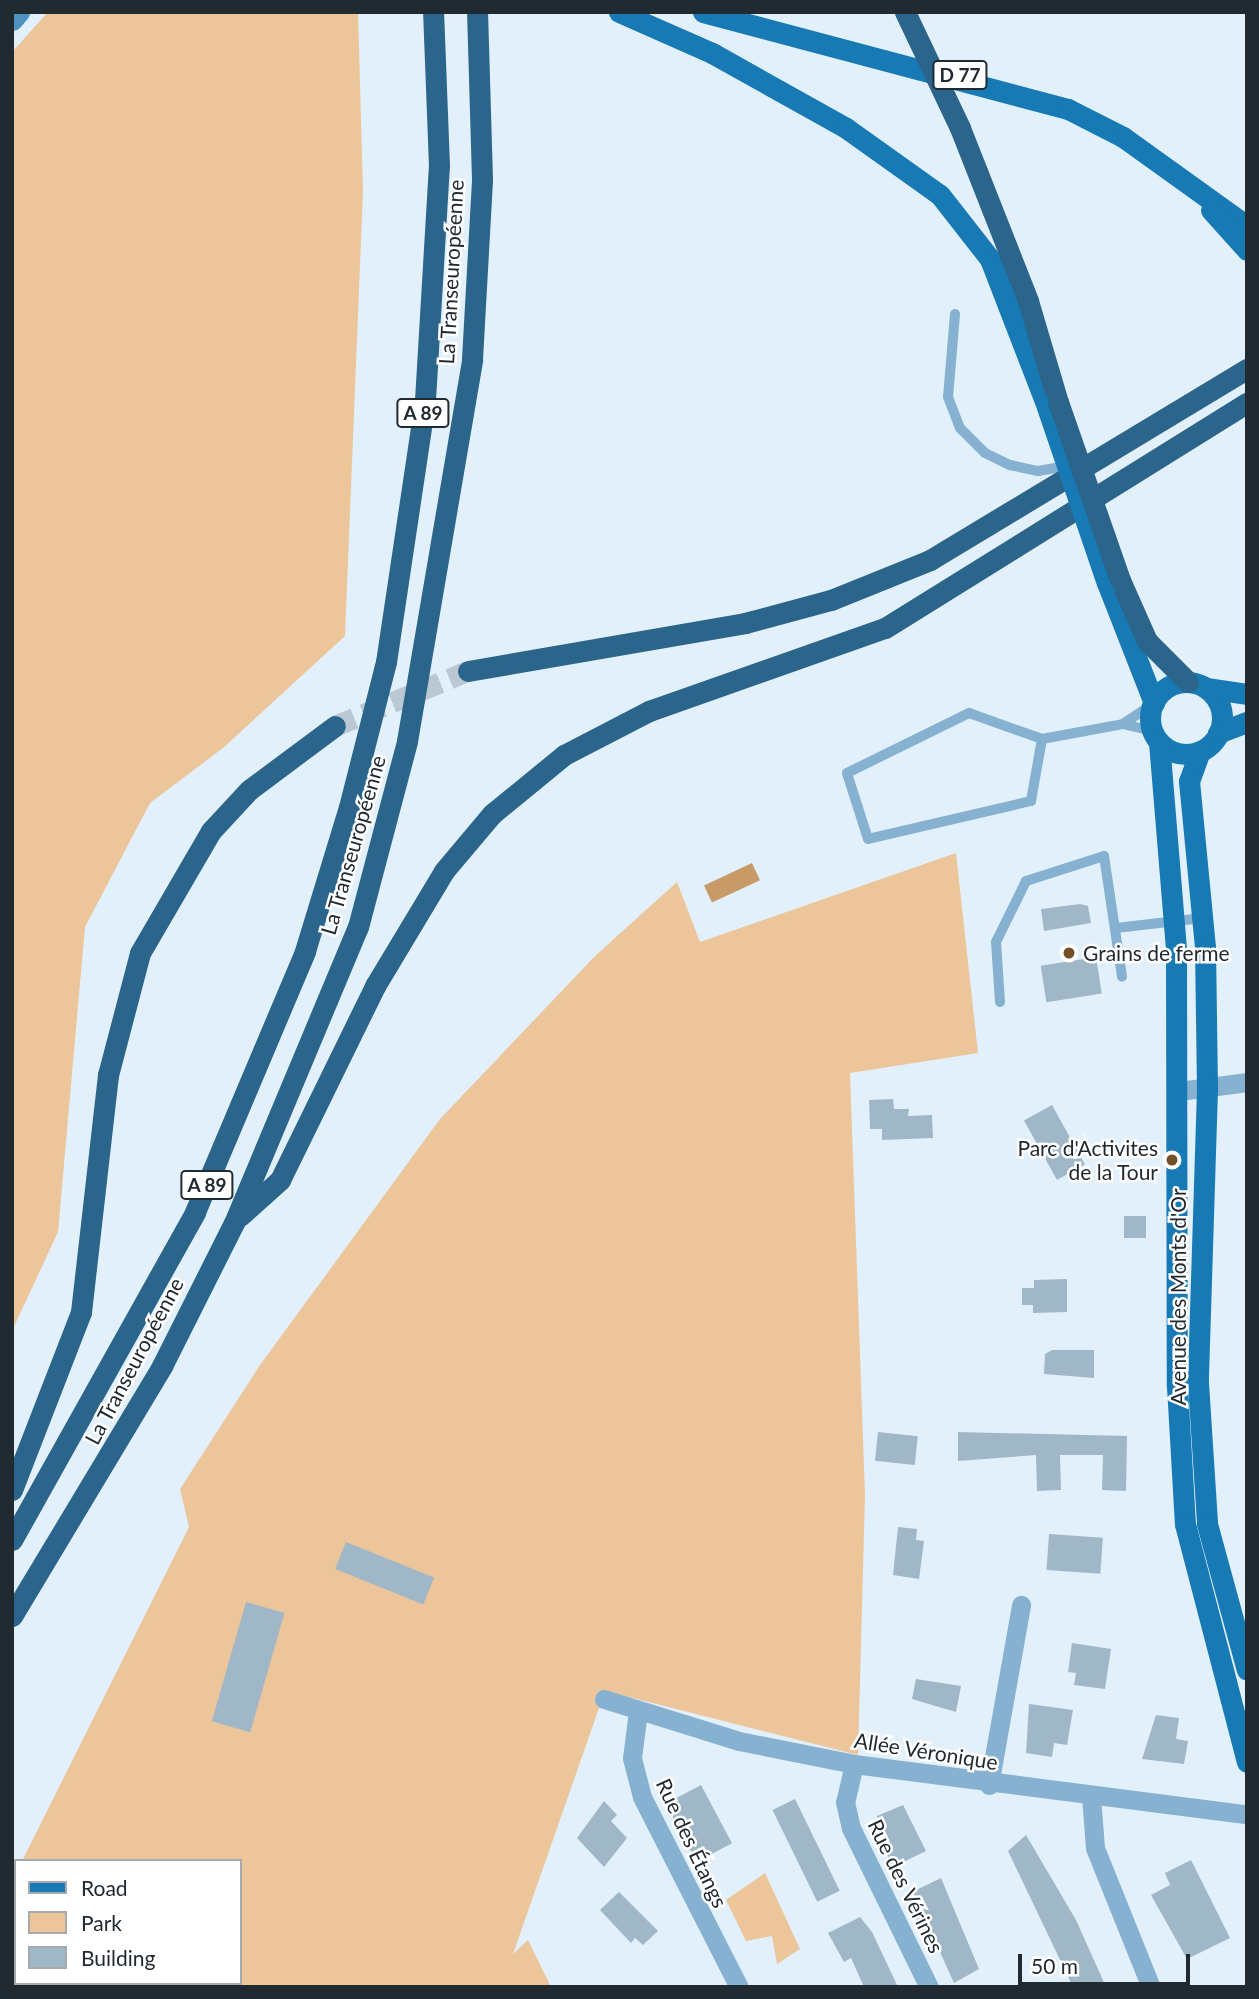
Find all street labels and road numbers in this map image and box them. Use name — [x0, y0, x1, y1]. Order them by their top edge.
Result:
road number: D 77 — [932, 60, 988, 90]
street label: La Transeuropéenne — [434, 179, 468, 365]
road number: A 89 — [395, 398, 451, 428]
street label: La Transeuropéenne — [315, 752, 391, 938]
road number: A 89 — [179, 1170, 235, 1200]
street label: Avenue des Monts d'Or — [1165, 1188, 1191, 1406]
street label: La Transeuropéenne — [79, 1273, 189, 1449]
street label: Allée Véronique — [852, 1727, 1000, 1775]
street label: Rue des Étangs — [651, 1774, 733, 1912]
street label: Rue des Vérines — [863, 1815, 949, 1957]

